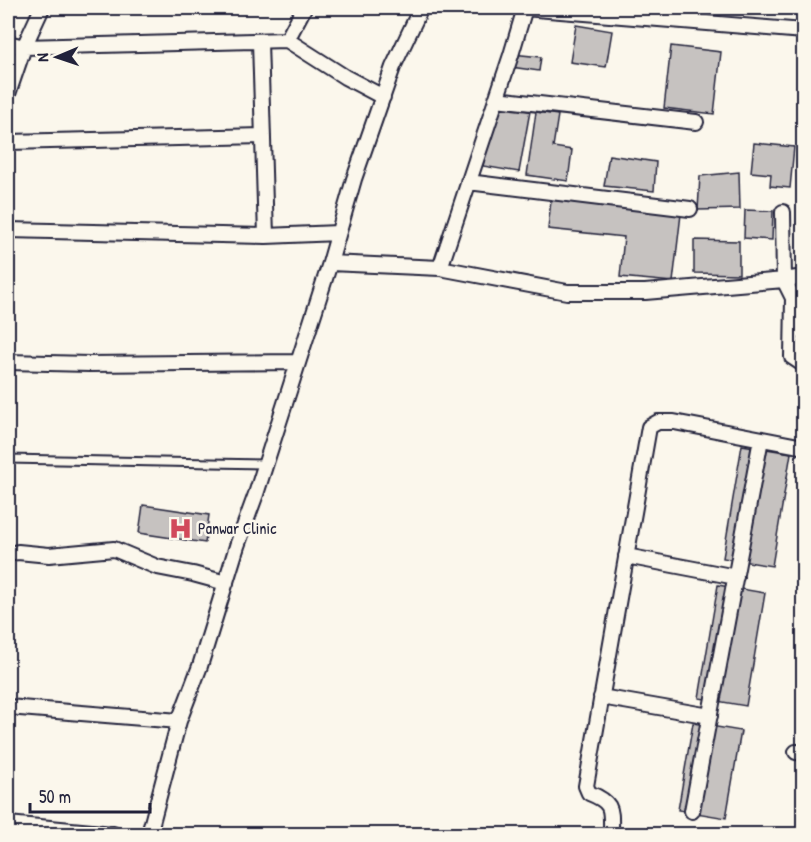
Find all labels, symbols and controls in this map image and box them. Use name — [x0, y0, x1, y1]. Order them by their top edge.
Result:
north arrow — [27, 27, 87, 87]
text: N — [31, 52, 53, 62]
hospital icon: Panwar Clinic — [167, 515, 193, 541]
place label: Panwar Clinic — [198, 517, 277, 539]
scale bar — [30, 776, 150, 814]
text: 50 m — [39, 784, 71, 809]

